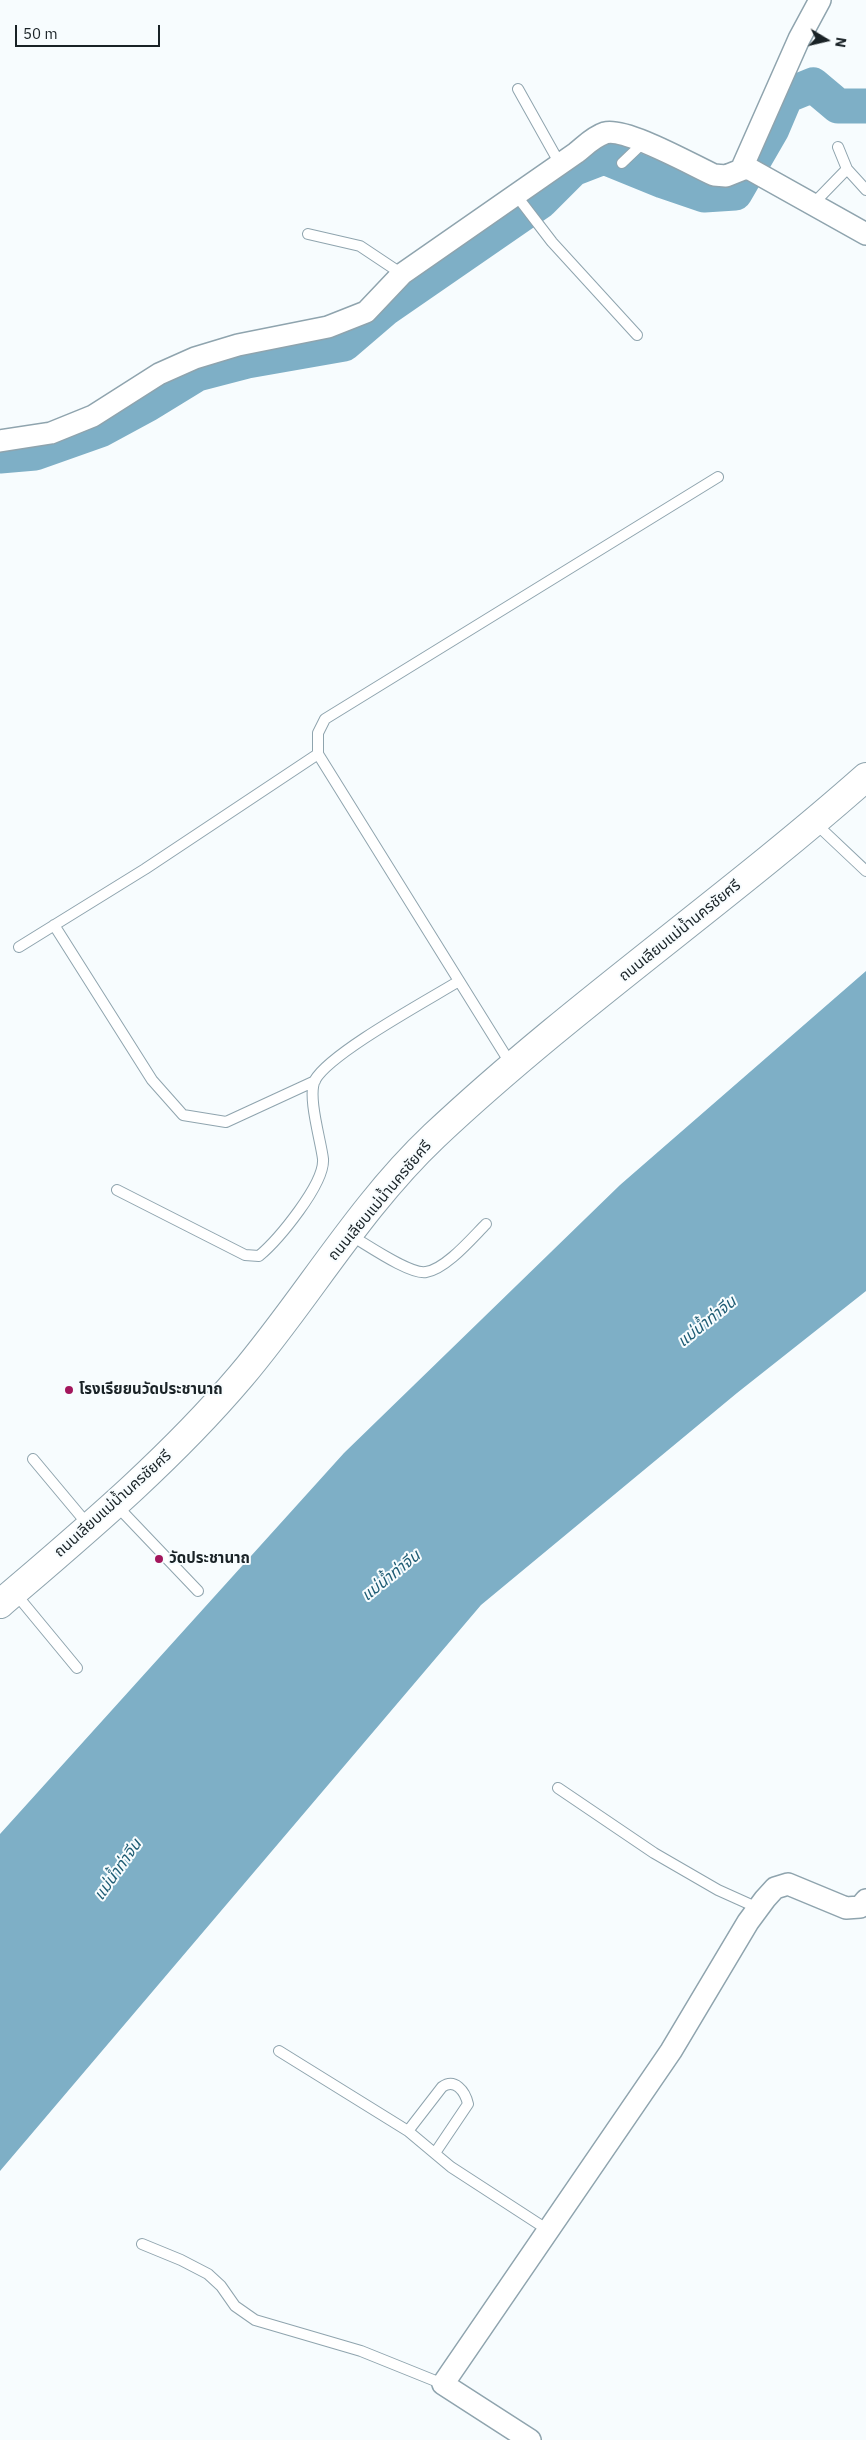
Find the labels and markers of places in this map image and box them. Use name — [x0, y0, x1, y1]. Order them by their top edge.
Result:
place label: โรงเรียยนวัดประชานาถ — [79, 1381, 223, 1399]
marker: โรงเรียยนวัดประชานาถ — [63, 1384, 75, 1396]
place label: วัดประชานาถ — [169, 1550, 250, 1568]
marker: วัดประชานาถ — [153, 1553, 165, 1565]

